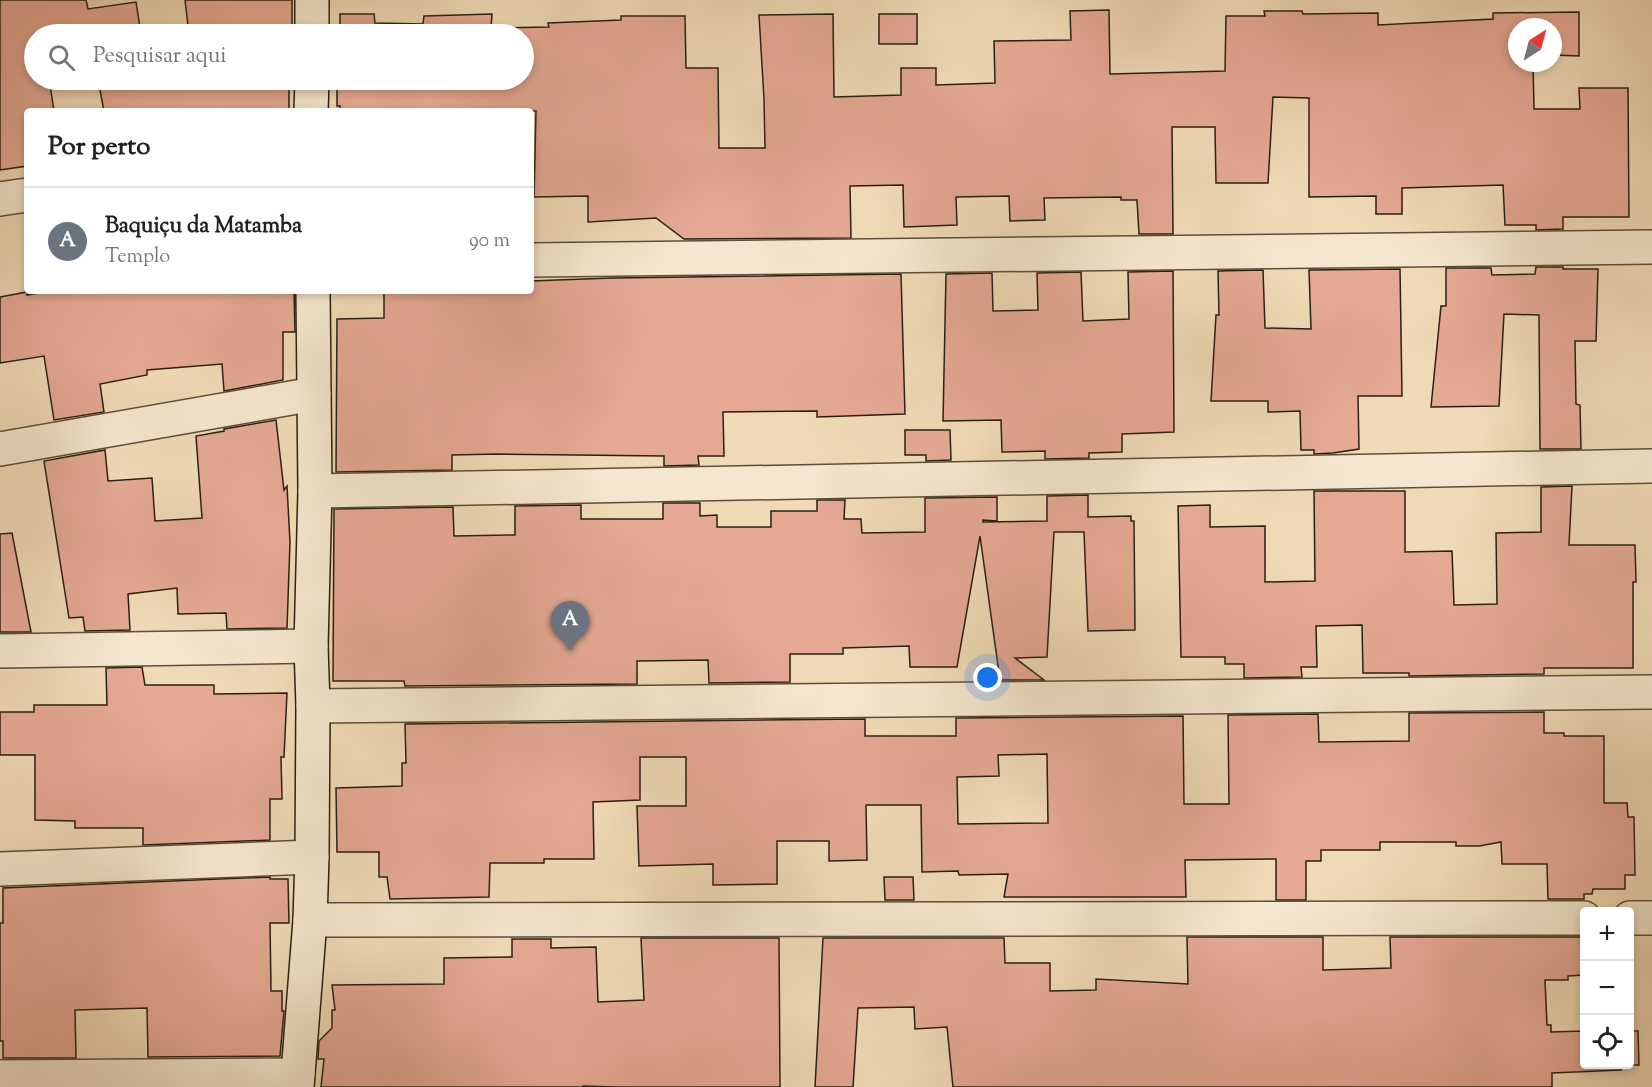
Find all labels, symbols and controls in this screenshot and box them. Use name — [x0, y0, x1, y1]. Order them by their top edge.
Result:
north arrow — [1508, 18, 1562, 72]
search box — [24, 24, 534, 90]
icon: search — [45, 41, 78, 74]
text: Pesquisar aqui — [93, 41, 227, 73]
text: Por perto — [48, 129, 150, 166]
text: Baquiçu da Matamba — [105, 211, 302, 243]
text: A — [59, 227, 76, 256]
text: 90 m — [469, 227, 510, 256]
text: Templo — [105, 243, 170, 272]
pin: A — [550, 602, 590, 651]
your location — [973, 663, 1002, 692]
map controls — [1580, 907, 1634, 1069]
button: + — [1580, 907, 1634, 961]
button: − — [1580, 961, 1634, 1015]
button: locate — [1580, 1015, 1634, 1069]

